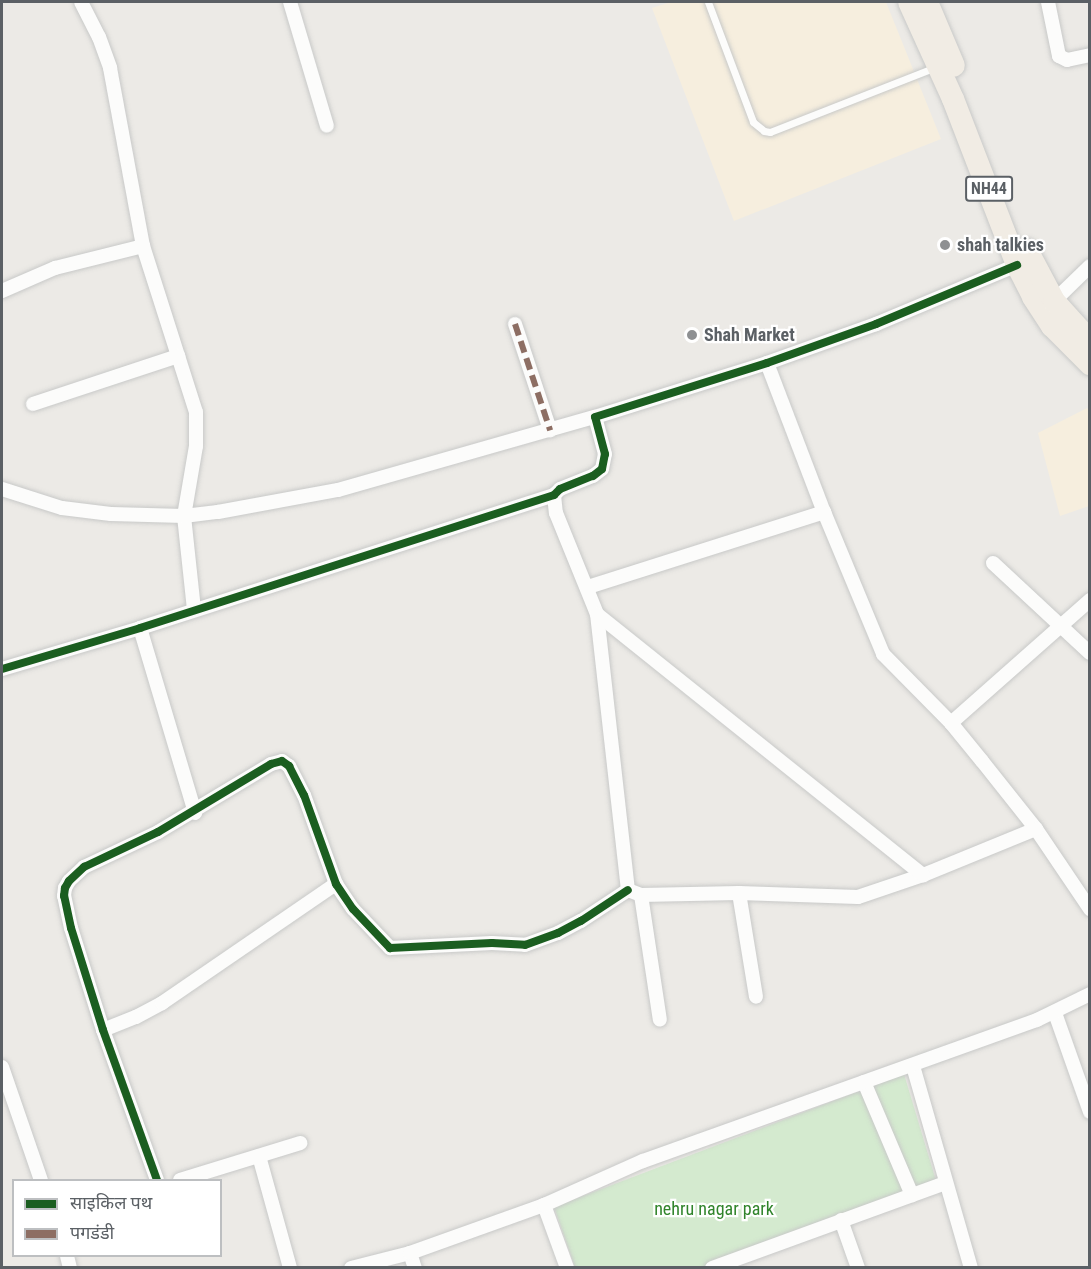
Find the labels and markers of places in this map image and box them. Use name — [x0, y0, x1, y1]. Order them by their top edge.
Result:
place label: shah talkies — [957, 234, 1044, 256]
marker: shah talkies — [938, 238, 952, 252]
place label: Shah Market — [704, 324, 795, 346]
marker: Shah Market — [685, 328, 699, 342]

